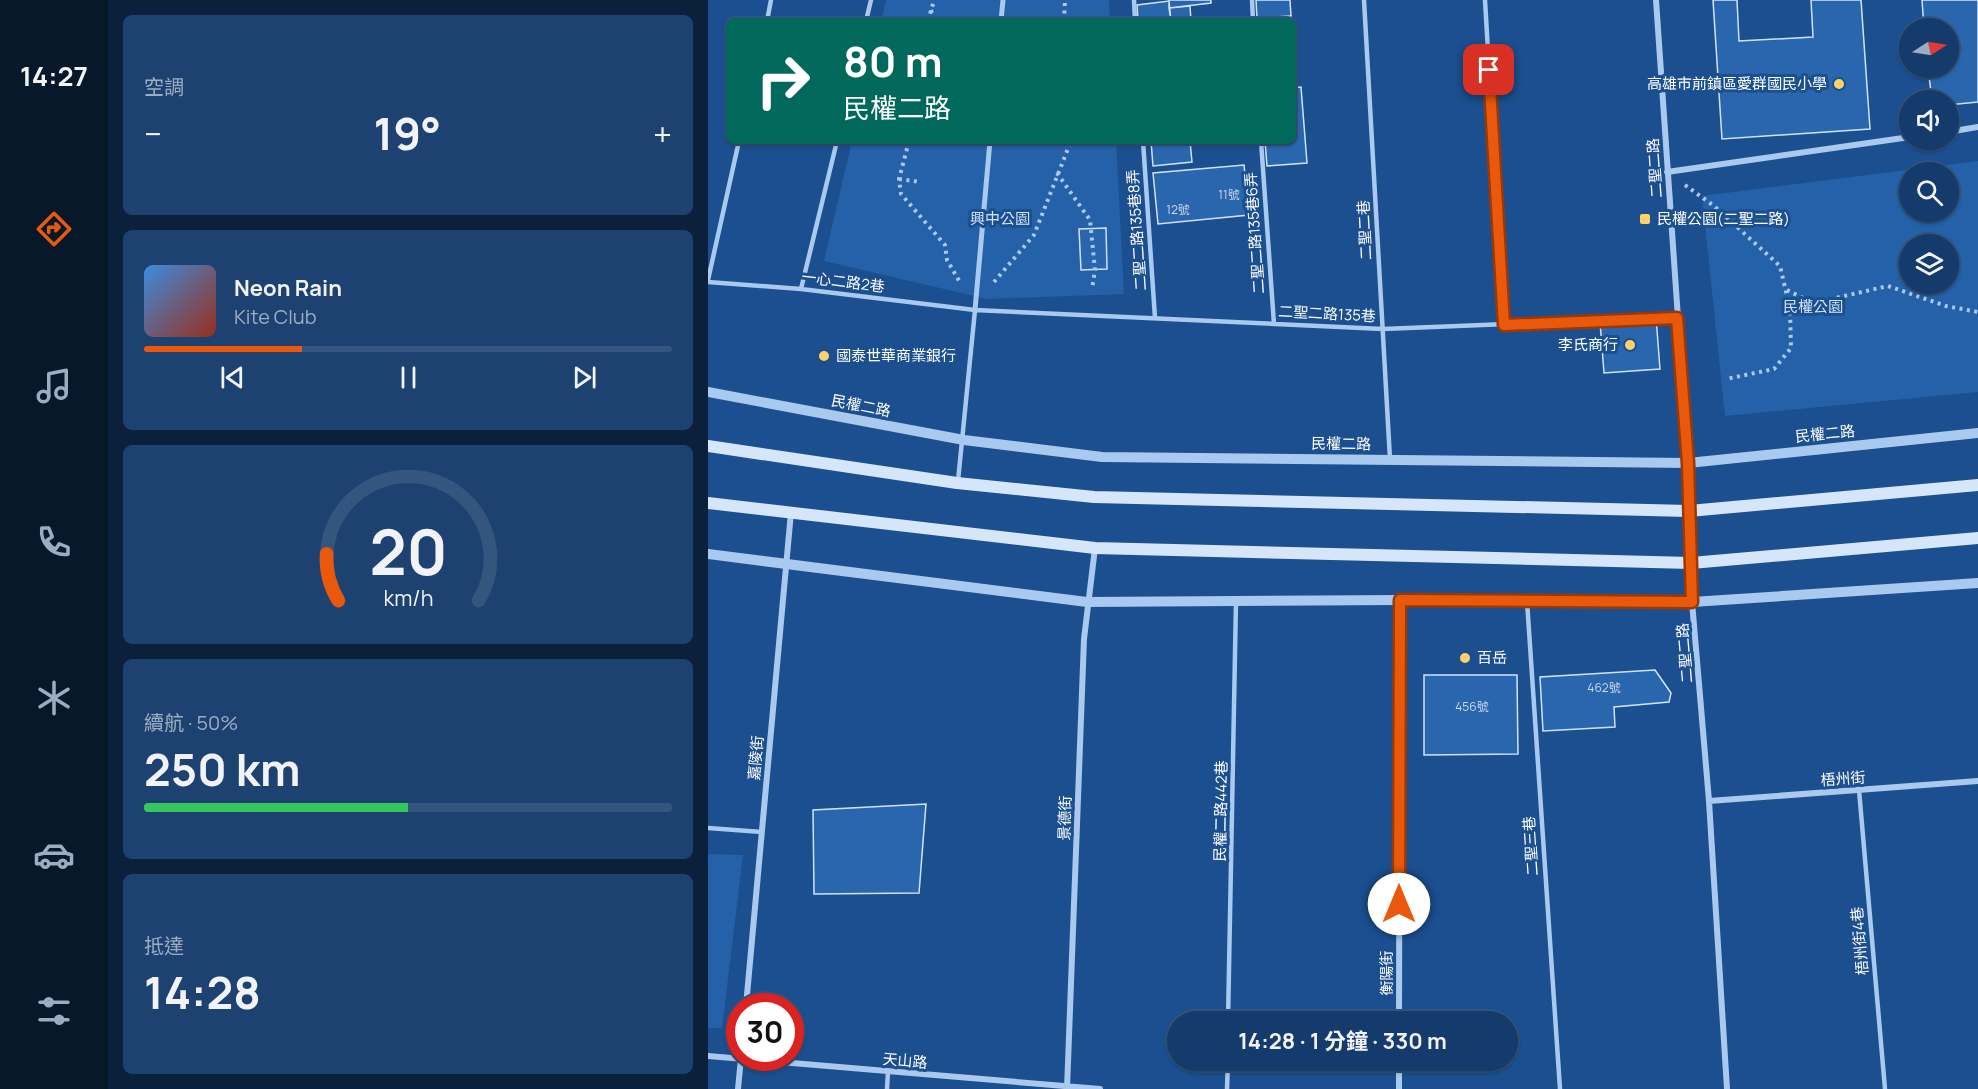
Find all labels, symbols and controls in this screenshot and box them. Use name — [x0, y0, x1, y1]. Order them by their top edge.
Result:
north arrow — [1899, 18, 1959, 78]
map controls — [1899, 18, 1959, 294]
text: 80 m — [843, 32, 943, 90]
icon: right — [744, 42, 822, 120]
pin — [1463, 44, 1514, 95]
icon: arrive — [1472, 53, 1505, 86]
text: 14:27 — [20, 57, 88, 94]
text: 空調 — [144, 73, 184, 100]
place label: 高雄市前鎮區愛群國民小學 — [1647, 73, 1827, 94]
marker: 高雄市前鎮區愛群國民小學 — [1832, 77, 1846, 91]
text: 民權二路 — [843, 89, 951, 126]
button: sound — [1899, 90, 1959, 150]
text: 19° — [373, 102, 441, 164]
text: − — [144, 111, 162, 156]
text: + — [653, 111, 672, 156]
street label: 二聖二路 — [1642, 137, 1667, 199]
button: search — [1899, 162, 1959, 222]
street label: 二聖二路135巷8弄 — [1122, 169, 1151, 291]
street label: 二聖二路135巷6弄 — [1240, 171, 1269, 295]
house number: 11號 — [1218, 186, 1240, 203]
street label: 二聖二巷 — [1352, 200, 1377, 261]
house number: 12號 — [1166, 201, 1190, 218]
icon: directions — [33, 208, 75, 250]
park label: 興中公園 — [970, 208, 1030, 229]
place label: 民權公園(二聖二路) — [1657, 208, 1790, 229]
marker: 民權公園(二聖二路) — [1638, 212, 1652, 226]
button: layers — [1899, 234, 1959, 294]
street label: 一心二路2巷 — [800, 266, 886, 297]
text: Neon Rain — [234, 273, 342, 303]
park label: 民權公園 — [1783, 296, 1843, 317]
street label: 二聖二路135巷 — [1278, 300, 1376, 327]
text: Kite Club — [234, 303, 317, 330]
place label: 李氏商行 — [1558, 334, 1618, 355]
marker: 李氏商行 — [1623, 338, 1637, 352]
place label: 國泰世華商業銀行 — [836, 345, 956, 366]
marker: 國泰世華商業銀行 — [817, 349, 831, 363]
icon: previous — [216, 361, 249, 394]
icon: pause — [392, 361, 425, 394]
icon: next — [568, 361, 601, 394]
icon: music — [33, 365, 75, 407]
street label: 民權二路 — [830, 389, 893, 422]
street label: 民權二路 — [1794, 420, 1856, 447]
street label: 民權二路 — [1311, 432, 1371, 455]
text: 20 — [369, 509, 447, 595]
icon: phone — [33, 521, 75, 563]
text: km/h — [383, 584, 433, 613]
street label: 二聖二路 — [1671, 622, 1698, 684]
place label: 百岳 — [1477, 647, 1507, 668]
marker: 百岳 — [1458, 651, 1472, 665]
icon: climate — [33, 677, 75, 719]
house number: 462號 — [1587, 679, 1621, 696]
house number: 456號 — [1455, 698, 1489, 715]
text: 續航 · 50% — [144, 709, 238, 736]
street label: 嘉陵街 — [743, 735, 768, 781]
text: 250 km — [144, 738, 300, 800]
street label: 民權二路442巷 — [1209, 760, 1232, 862]
street label: 梧州街 — [1820, 766, 1866, 791]
street label: 景德街 — [1053, 795, 1076, 841]
street label: 二聖三巷 — [1518, 815, 1543, 877]
icon: car — [33, 834, 75, 876]
position arrow — [1367, 872, 1431, 936]
street label: 梧州街4巷 — [1846, 906, 1873, 976]
text: 抵達 — [144, 932, 184, 959]
street label: 衡陽街 — [1376, 950, 1397, 996]
text: 14:28 — [144, 961, 261, 1023]
icon: filters — [33, 990, 75, 1032]
speed limit sign: 30 — [726, 993, 804, 1071]
text: 14:28 · 1 分鐘 · 330 m — [1238, 1026, 1447, 1056]
street label: 天山路 — [882, 1048, 928, 1073]

